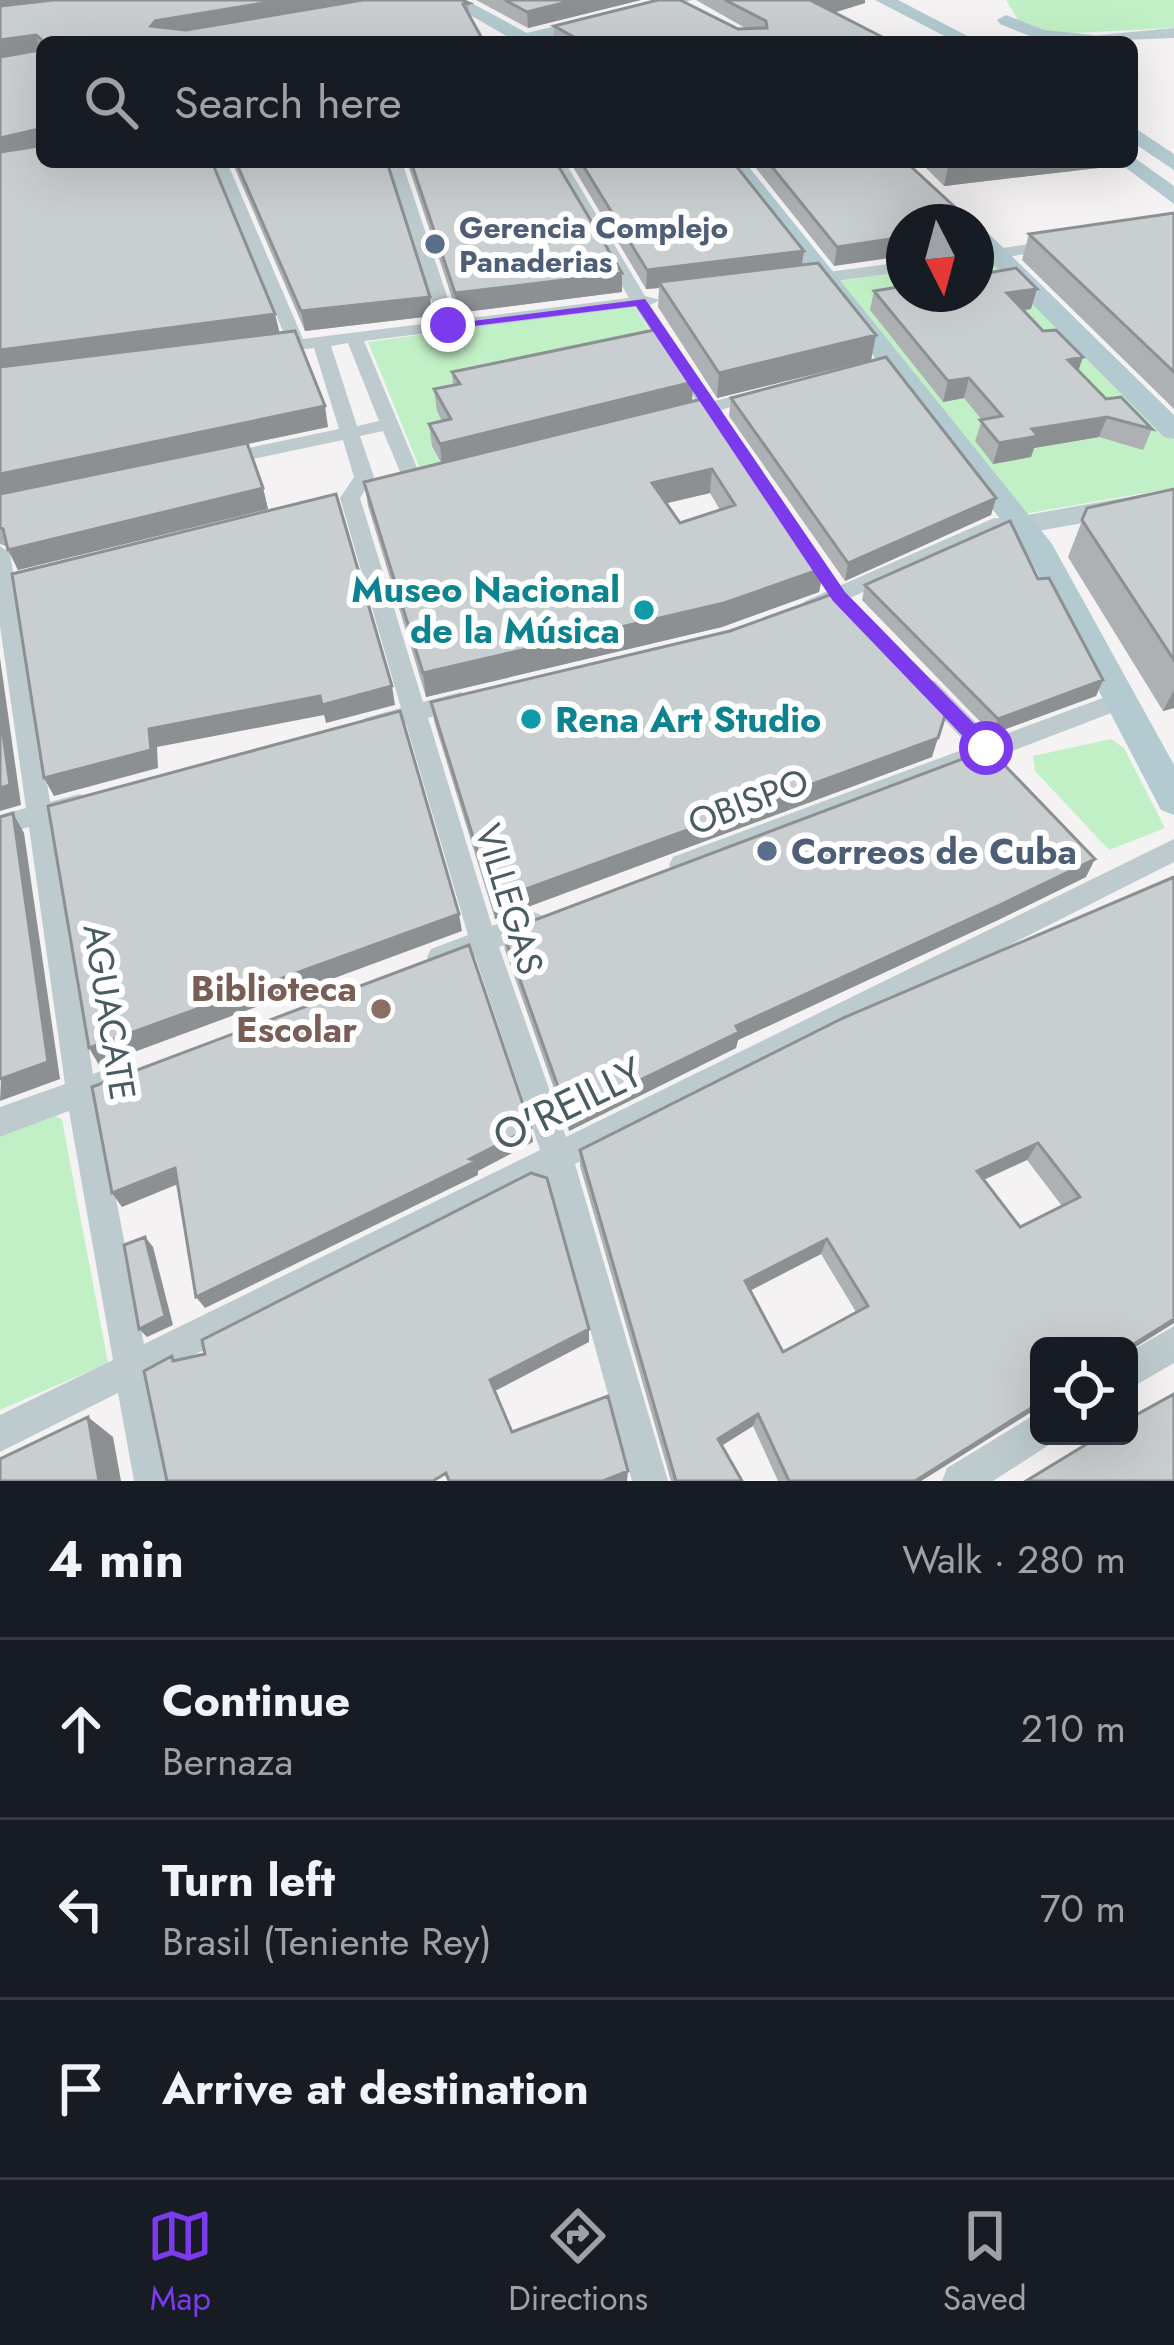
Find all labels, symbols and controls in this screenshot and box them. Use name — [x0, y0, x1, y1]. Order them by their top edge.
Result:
search box — [36, 36, 1138, 168]
icon: search — [78, 69, 144, 135]
text: Search here — [174, 70, 402, 135]
north arrow — [886, 204, 994, 312]
place label: Gerencia Complejo Panaderias — [459, 206, 728, 283]
marker: Gerencia Complejo Panaderias — [422, 231, 448, 257]
route end — [421, 298, 475, 352]
place label: Museo Nacional de la Música — [351, 563, 620, 656]
marker: Museo Nacional de la Música — [631, 597, 657, 623]
place label: Rena Art Studio — [555, 693, 821, 745]
marker: Rena Art Studio — [518, 706, 544, 732]
route start — [959, 721, 1013, 775]
street label: OBISPO — [680, 754, 816, 848]
street label: VILLEGAS — [462, 817, 558, 981]
place label: Correos de Cuba — [791, 825, 1077, 877]
marker: Correos de Cuba — [754, 838, 780, 864]
street label: AGUACATE — [70, 920, 150, 1104]
place label: Biblioteca Escolar — [191, 962, 357, 1055]
marker: Biblioteca Escolar — [368, 996, 394, 1022]
street label: O'REILLY — [483, 1041, 654, 1167]
map controls — [1030, 1337, 1138, 1445]
button: locate — [1030, 1337, 1138, 1445]
text: 4 min — [48, 1522, 184, 1596]
text: Walk · 280 m — [902, 1531, 1126, 1588]
text: Continue — [162, 1668, 350, 1733]
icon: ahead — [48, 1696, 114, 1762]
text: 210 m — [1021, 1700, 1126, 1757]
text: Bernaza — [162, 1733, 293, 1790]
text: Turn left — [162, 1848, 335, 1913]
icon: left — [48, 1876, 114, 1942]
text: 70 m — [1040, 1880, 1126, 1937]
text: Brasil (Teniente Rey) — [162, 1913, 492, 1970]
icon: arrive — [48, 2056, 114, 2122]
text: Arrive at destination — [162, 2056, 589, 2121]
tab: Map — [147, 2203, 213, 2322]
tab: Directions — [508, 2203, 648, 2322]
tab: Saved — [943, 2203, 1027, 2322]

